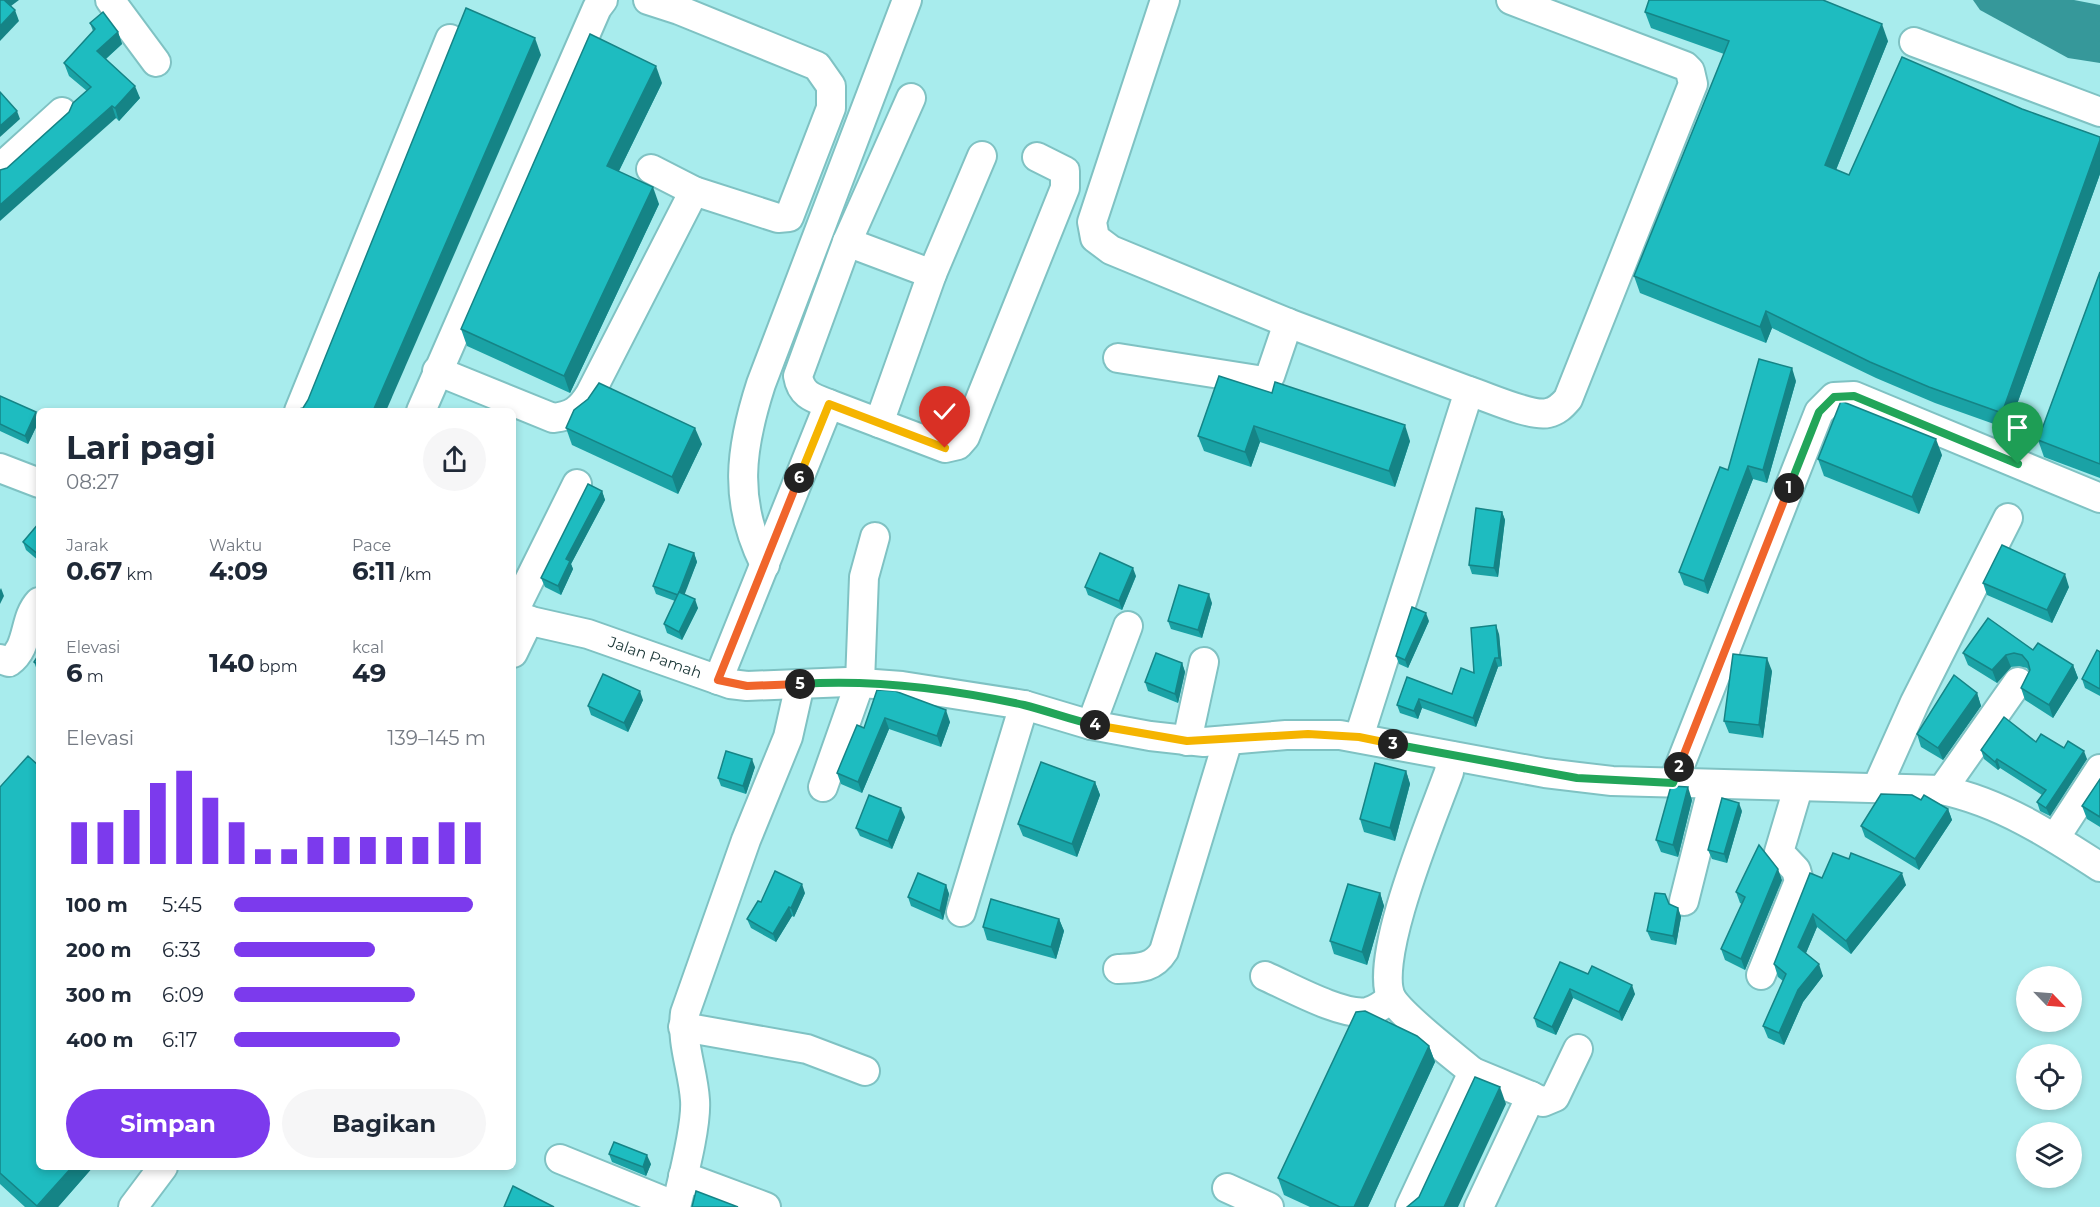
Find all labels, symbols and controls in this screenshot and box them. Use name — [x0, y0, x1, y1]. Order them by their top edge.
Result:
pin — [919, 386, 970, 448]
icon: check — [928, 395, 961, 428]
pin — [1992, 402, 2043, 464]
icon: arrive — [2001, 411, 2034, 444]
text: Lari pagi — [66, 427, 216, 467]
button: share — [423, 428, 486, 491]
pin: 6 — [784, 463, 814, 493]
text: 6 — [794, 468, 804, 487]
text: 08:27 — [66, 470, 119, 494]
pin: 1 — [1774, 473, 1804, 503]
text: 1 — [1786, 478, 1792, 497]
text: Jarak — [66, 536, 108, 555]
text: Waktu — [209, 536, 262, 555]
text: Pace — [352, 536, 391, 555]
text: 0.67 — [66, 555, 122, 587]
text: 4:09 — [209, 555, 268, 587]
text: 6:11 — [352, 555, 396, 587]
text: km — [122, 565, 153, 584]
text: /km — [396, 565, 432, 584]
street label: Jalan Pamah — [605, 632, 704, 682]
text: Elevasi — [66, 638, 120, 657]
text: kcal — [352, 638, 384, 657]
text: 140 — [209, 647, 255, 679]
text: 6 — [66, 657, 83, 689]
text: bpm — [255, 657, 298, 676]
text: 49 — [352, 657, 386, 689]
text: m — [83, 667, 104, 686]
pin: 5 — [785, 669, 815, 699]
text: 5 — [795, 674, 805, 693]
pin: 4 — [1080, 710, 1110, 740]
text: 4 — [1089, 715, 1101, 734]
text: Elevasi — [66, 726, 134, 750]
text: 139–145 m — [387, 726, 486, 750]
pin: 3 — [1378, 729, 1408, 759]
text: 3 — [1388, 734, 1398, 753]
pin: 2 — [1664, 752, 1694, 782]
text: 2 — [1674, 757, 1684, 776]
text: 100 m — [66, 893, 128, 917]
text: 5:45 — [162, 893, 202, 917]
text: 200 m — [66, 938, 132, 962]
text: 6:33 — [162, 938, 201, 962]
north arrow — [2016, 966, 2082, 1032]
map controls — [2016, 966, 2082, 1188]
text: 300 m — [66, 983, 132, 1007]
text: 6:09 — [162, 983, 204, 1007]
text: 400 m — [66, 1028, 134, 1052]
text: 6:17 — [162, 1028, 197, 1052]
button: locate — [2016, 1044, 2082, 1110]
button: Simpan — [66, 1089, 270, 1158]
button: Bagikan — [282, 1089, 486, 1158]
button: layers — [2016, 1122, 2082, 1188]

